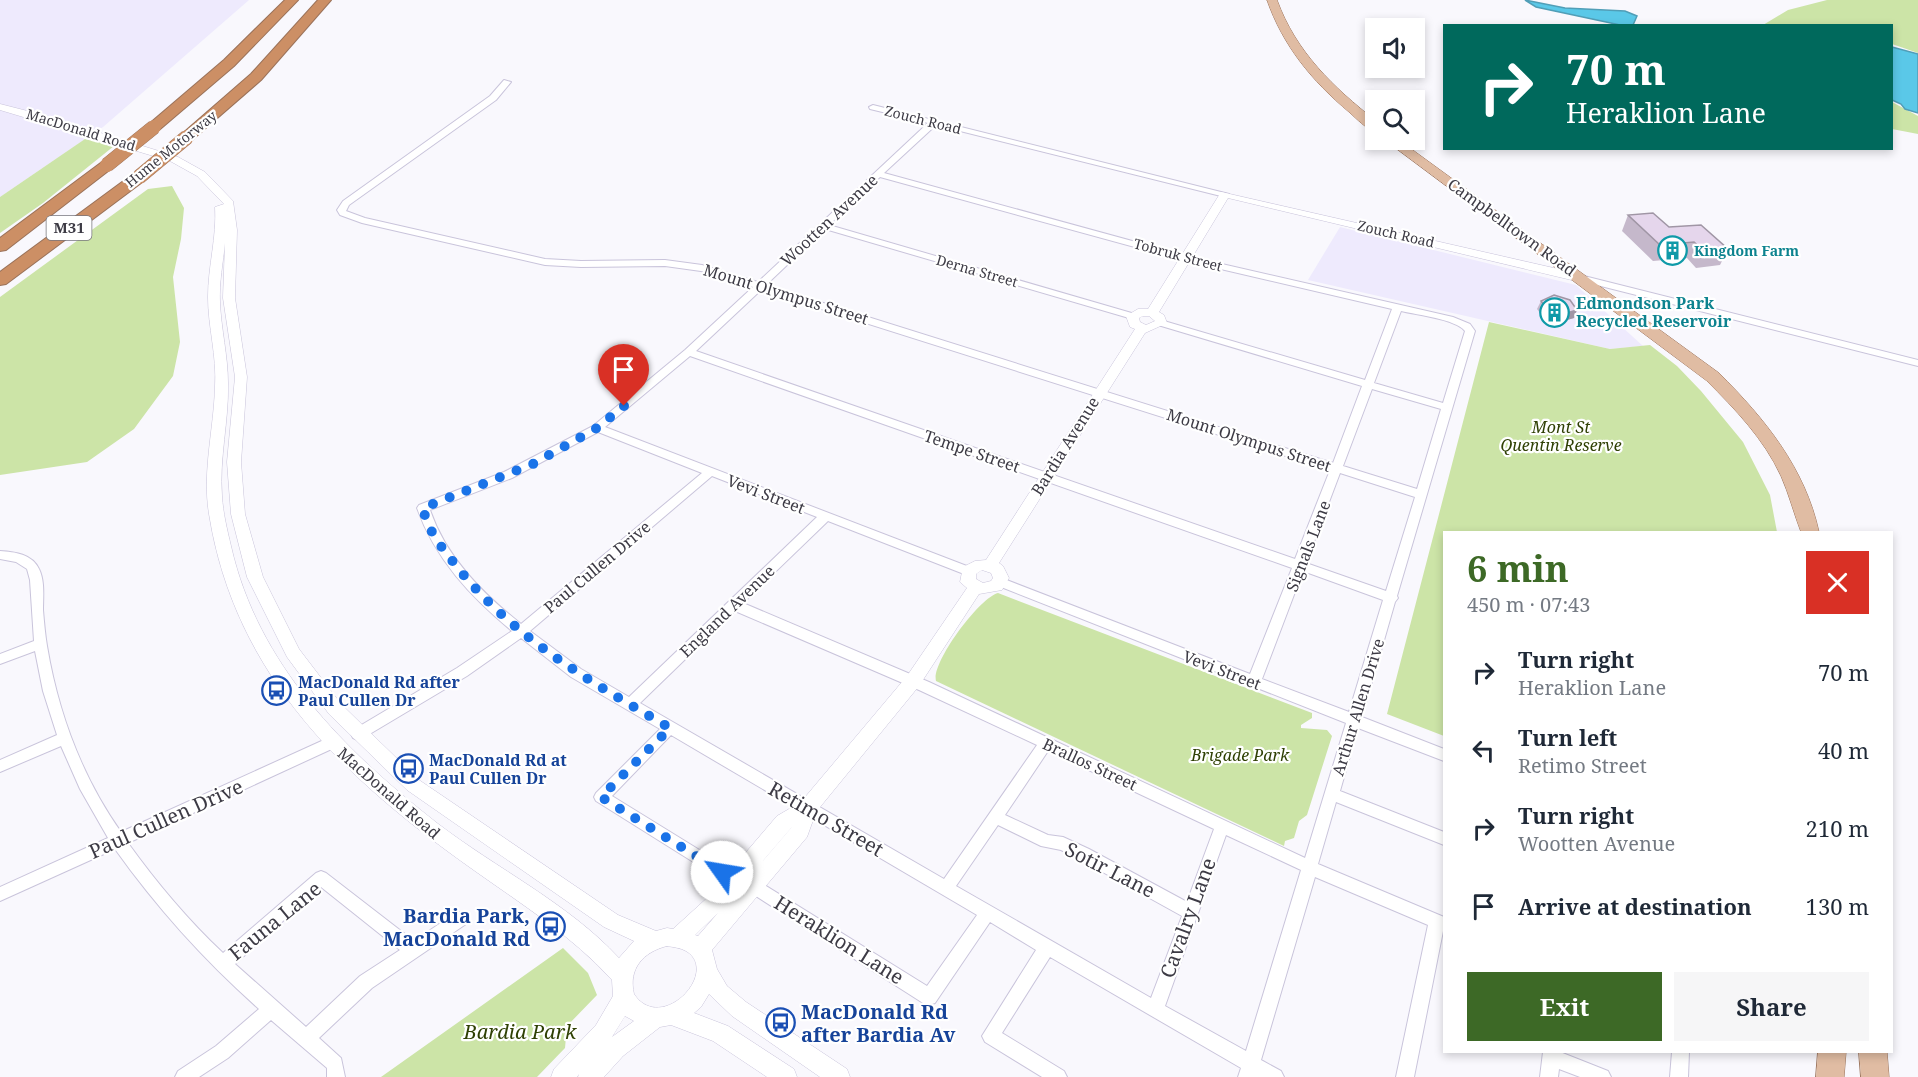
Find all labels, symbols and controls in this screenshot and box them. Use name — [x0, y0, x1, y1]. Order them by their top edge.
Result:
map controls — [1365, 18, 1425, 150]
button: sound — [1365, 18, 1425, 78]
text: 70 m — [1566, 40, 1666, 97]
icon: right — [1467, 48, 1545, 126]
button: search — [1365, 90, 1425, 150]
text: Heraklion Lane — [1566, 94, 1766, 131]
street label: Zouch Road — [883, 101, 964, 138]
street label: MacDonald Road — [24, 104, 139, 155]
street label: Hume Motorway — [121, 106, 221, 191]
street label: Wootten Avenue — [776, 169, 882, 271]
street label: Campbelltown Road — [1443, 173, 1581, 281]
street label: Zouch Road — [1356, 215, 1437, 252]
road number: M31 — [46, 216, 92, 240]
street label: Tobruk Street — [1132, 234, 1225, 275]
building icon: Kingdom Farm — [1657, 235, 1689, 267]
place label: Kingdom Farm — [1694, 241, 1799, 260]
street label: Derna Street — [934, 250, 1020, 291]
street label: Mount Olympus Street — [701, 258, 872, 330]
place label: Edmondson Park Recycled Reservoir — [1576, 292, 1732, 332]
building icon: Edmondson Park Recycled Reservoir — [1539, 296, 1571, 328]
pin — [598, 344, 649, 406]
icon: arrive — [607, 353, 640, 386]
street label: Bardia Avenue — [1026, 393, 1104, 499]
street label: Mount Olympus Street — [1164, 403, 1334, 477]
park label: Mont St Quentin Reserve — [1500, 416, 1622, 456]
street label: Tempe Street — [921, 424, 1023, 478]
street label: Vevi Street — [724, 469, 808, 519]
street label: Signals Lane — [1281, 497, 1335, 595]
street label: Paul Cullen Drive — [539, 516, 655, 618]
text: 6 min — [1467, 544, 1569, 593]
button: close — [1806, 551, 1869, 614]
street label: England Avenue — [675, 560, 779, 662]
text: 450 m · 07:43 — [1467, 591, 1590, 618]
street label: Arthur Allen Drive — [1327, 635, 1389, 779]
text: Turn right — [1518, 644, 1634, 674]
street label: Vevi Street — [1180, 645, 1264, 695]
icon: right — [1467, 656, 1500, 689]
text: 70 m — [1818, 657, 1869, 687]
place label: MacDonald Rd after Paul Cullen Dr — [298, 671, 460, 711]
text: Heraklion Lane — [1518, 674, 1666, 701]
bus stop icon: MacDonald Rd after Paul Cullen Dr — [261, 675, 293, 707]
text: Turn left — [1518, 722, 1617, 752]
street label: Brallos Street — [1039, 733, 1141, 796]
icon: left — [1467, 734, 1500, 767]
text: 40 m — [1818, 735, 1869, 765]
street label: MacDonald Road — [333, 742, 445, 844]
park label: Brigade Park — [1190, 744, 1290, 766]
place label: MacDonald Rd at Paul Cullen Dr — [429, 749, 567, 789]
text: Retimo Street — [1518, 752, 1647, 779]
bus stop icon: MacDonald Rd at Paul Cullen Dr — [392, 753, 424, 785]
street label: Paul Cullen Drive — [84, 772, 247, 865]
street label: Retimo Street — [764, 775, 889, 862]
text: Turn right — [1518, 800, 1634, 830]
icon: right — [1467, 812, 1500, 845]
text: 210 m — [1806, 813, 1869, 843]
text: Wootten Avenue — [1518, 830, 1675, 857]
street label: Sotir Lane — [1061, 835, 1160, 904]
position arrow — [690, 840, 754, 904]
street label: Cavalry Lane — [1153, 854, 1222, 982]
street label: Fauna Lane — [223, 875, 327, 966]
street label: Heraklion Lane — [769, 889, 909, 990]
icon: arrive — [1467, 890, 1500, 923]
text: Arrive at destination — [1518, 891, 1752, 921]
text: 130 m — [1806, 891, 1869, 921]
place label: Bardia Park, MacDonald Rd — [383, 902, 530, 952]
bus stop icon: Bardia Park, MacDonald Rd — [535, 911, 567, 943]
button: Exit — [1467, 972, 1662, 1041]
button: Share — [1674, 972, 1869, 1041]
place label: MacDonald Rd after Bardia Av — [801, 998, 956, 1048]
bus stop icon: MacDonald Rd after Bardia Av — [764, 1007, 796, 1039]
park label: Bardia Park — [463, 1018, 577, 1045]

